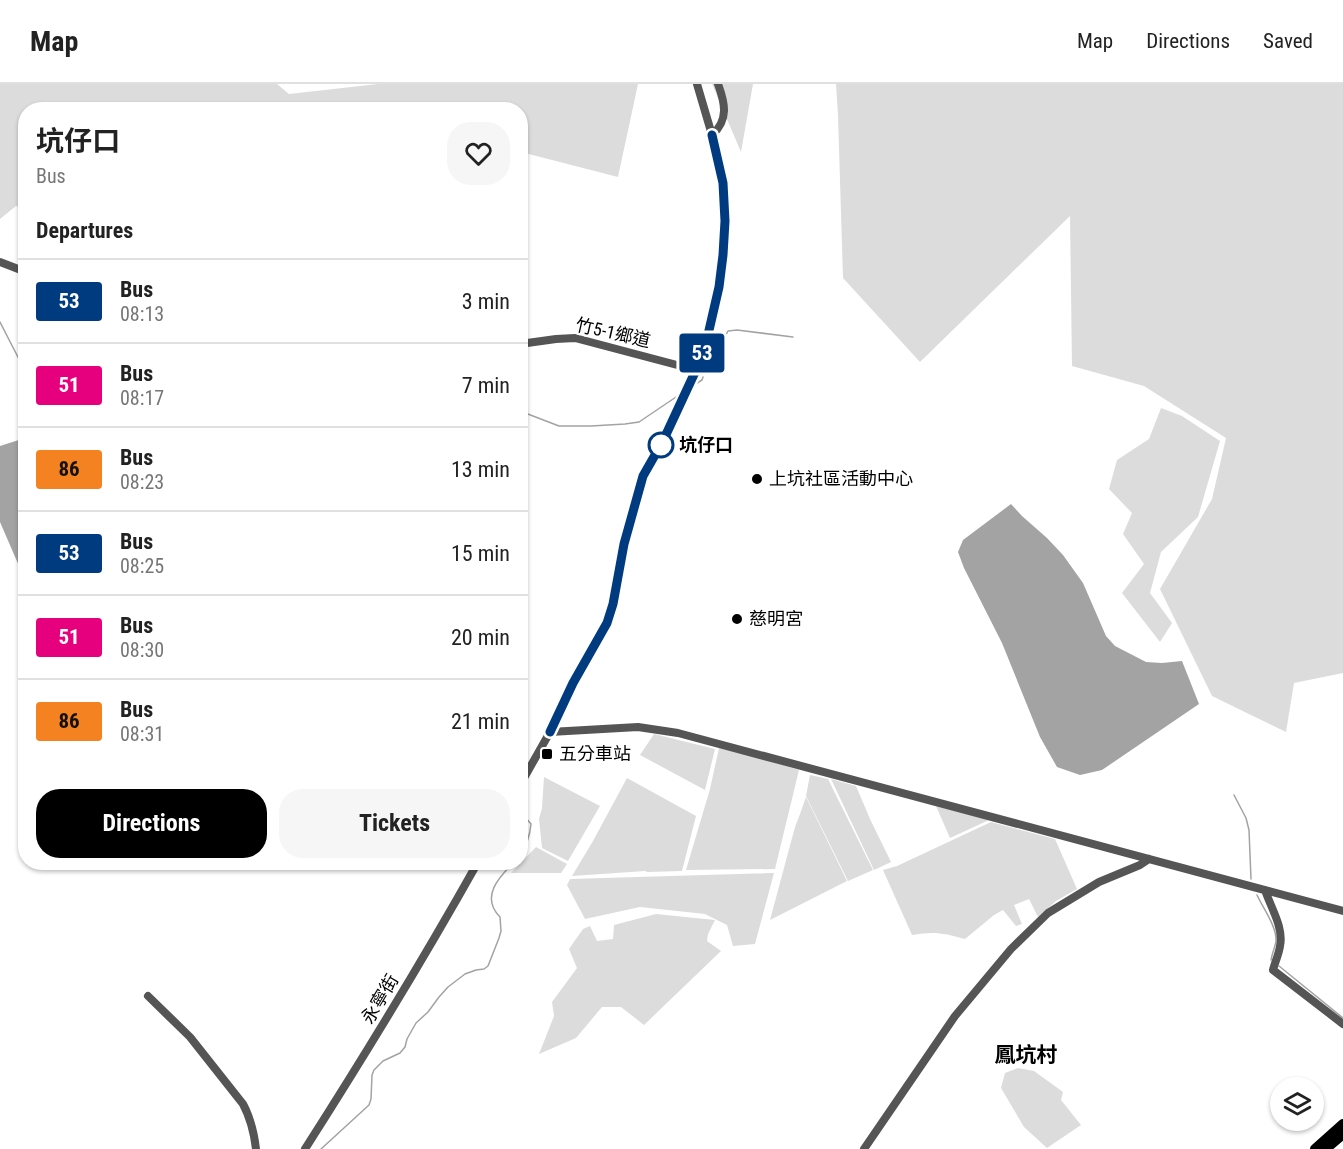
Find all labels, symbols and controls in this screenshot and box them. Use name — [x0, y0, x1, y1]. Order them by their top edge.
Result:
text: Map — [30, 25, 78, 58]
text: Map — [1077, 29, 1113, 53]
text: Directions — [1146, 29, 1230, 53]
text: Saved — [1263, 29, 1313, 53]
button: heart — [447, 122, 510, 185]
text: 坑仔口 — [36, 125, 120, 158]
text: Bus — [36, 164, 66, 188]
text: Departures — [36, 218, 133, 243]
text: Bus — [120, 277, 153, 302]
text: 53 — [58, 289, 80, 313]
text: 3 min — [462, 289, 510, 314]
text: 08:13 — [120, 302, 164, 326]
street label: 竹5-1鄉道 — [574, 314, 653, 351]
line badge: 53 — [675, 334, 729, 372]
text: 53 — [691, 341, 713, 365]
text: Bus — [120, 361, 153, 386]
text: 51 — [58, 373, 80, 397]
text: 7 min — [462, 373, 510, 398]
text: 08:17 — [120, 386, 164, 410]
marker: 坑仔口 — [648, 432, 674, 458]
place label: 坑仔口 — [679, 434, 733, 455]
text: Bus — [120, 445, 153, 470]
text: 86 — [58, 457, 80, 481]
text: 13 min — [451, 457, 510, 482]
place label: 上坑社區活動中心 — [769, 468, 913, 489]
text: 08:23 — [120, 470, 164, 494]
marker: 上坑社區活動中心 — [750, 472, 764, 486]
text: Bus — [120, 529, 153, 554]
text: 53 — [58, 541, 80, 565]
text: 15 min — [451, 541, 510, 566]
text: 08:25 — [120, 554, 164, 578]
place label: 慈明宮 — [749, 608, 803, 629]
marker: 慈明宮 — [730, 612, 744, 626]
text: Bus — [120, 613, 153, 638]
text: 51 — [58, 625, 80, 649]
text: 20 min — [451, 625, 510, 650]
text: 08:30 — [120, 638, 164, 662]
text: Bus — [120, 697, 153, 722]
text: 86 — [58, 709, 80, 733]
text: 21 min — [451, 709, 510, 734]
text: 08:31 — [120, 722, 164, 746]
place label: 五分車站 — [559, 743, 631, 764]
marker: 五分車站 — [540, 747, 554, 761]
button: Directions — [36, 789, 267, 858]
button: Tickets — [279, 789, 510, 858]
street label: 永寧街 — [357, 970, 402, 1027]
district label: 鳳坑村 — [995, 1043, 1058, 1067]
map controls — [1270, 1077, 1324, 1131]
button: layers — [1270, 1077, 1324, 1131]

